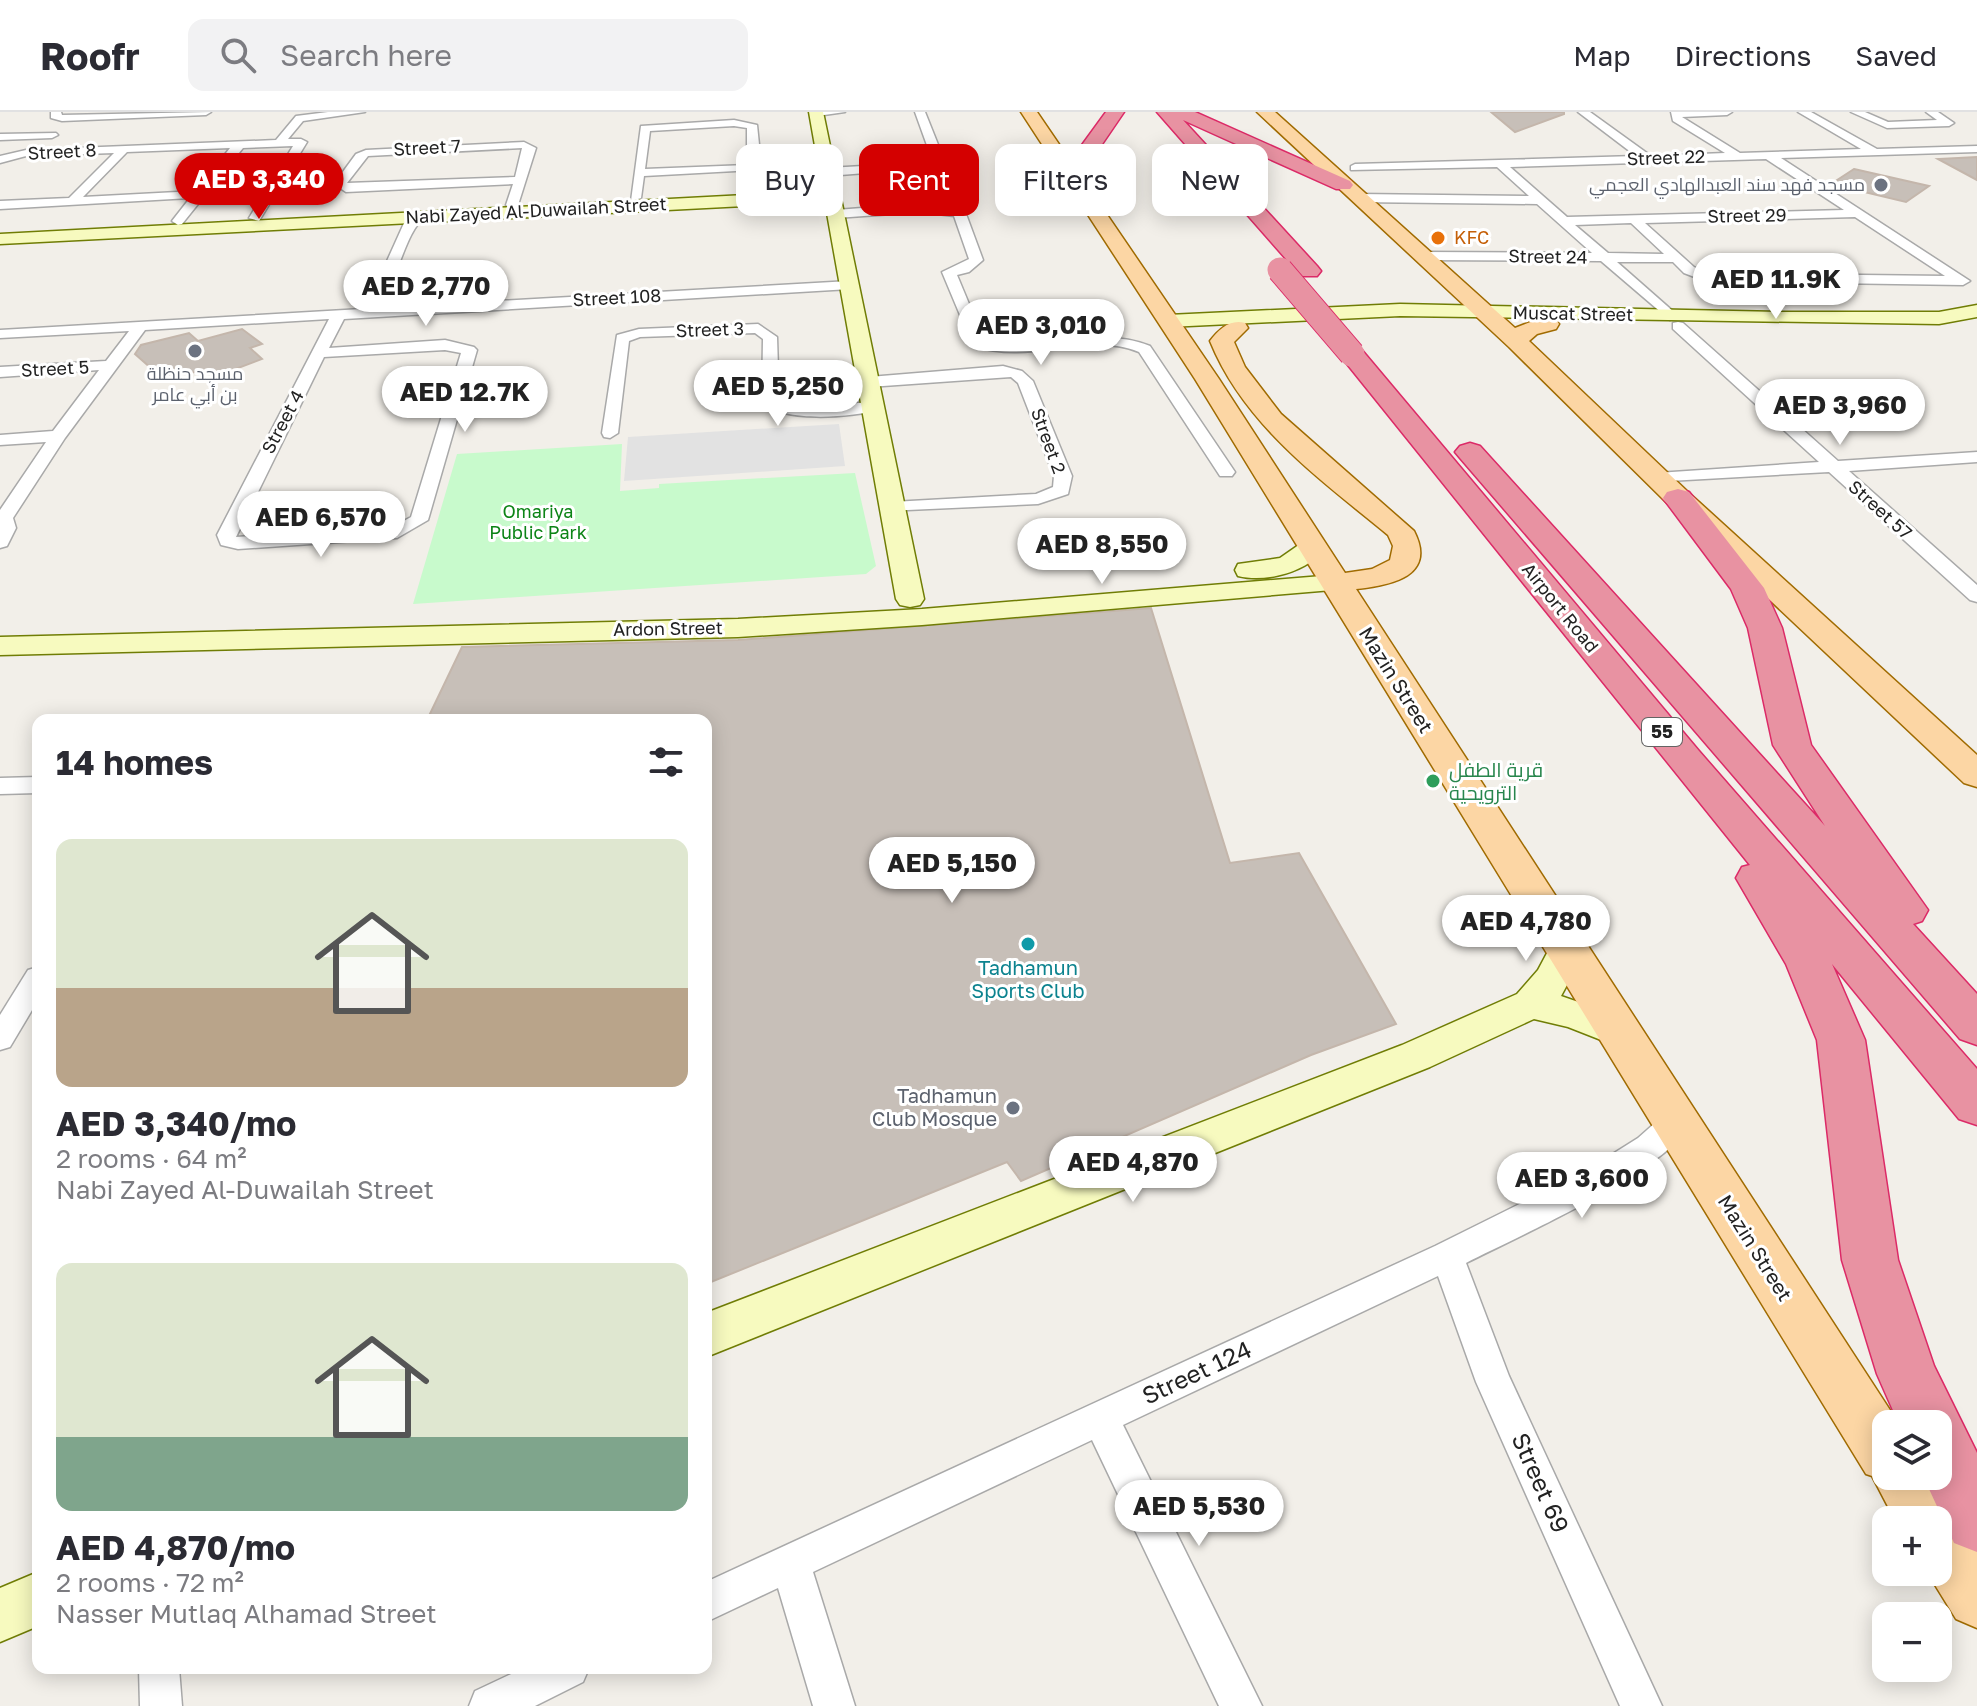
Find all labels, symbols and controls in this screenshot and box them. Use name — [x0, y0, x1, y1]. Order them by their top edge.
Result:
search box — [188, 19, 748, 91]
text: Roofr — [40, 33, 140, 78]
icon: search — [216, 33, 260, 77]
text: Search here — [280, 37, 452, 73]
text: Map — [1573, 39, 1630, 72]
text: Directions — [1674, 39, 1811, 72]
text: Saved — [1855, 39, 1937, 72]
street label: Street 7 — [393, 134, 461, 160]
street label: Street 8 — [27, 138, 97, 164]
chip: Buy — [736, 144, 843, 216]
chip: Rent — [859, 144, 979, 216]
chip: Filters — [995, 144, 1136, 216]
chip: New — [1152, 144, 1268, 216]
street label: Street 22 — [1626, 145, 1706, 169]
pin: AED 3,340 — [167, 153, 351, 221]
text: AED 3,340 — [193, 163, 325, 194]
place label: مسجد فهد سند العبدالهادي العجمي — [1589, 173, 1865, 199]
marker: مسجد فهد سند العبدالهادي العجمي — [1872, 176, 1890, 194]
street label: Nabi Zayed Al-Duwailah Street — [405, 192, 667, 228]
street label: Street 29 — [1707, 203, 1787, 227]
place label: KFC — [1454, 226, 1489, 248]
marker: KFC — [1429, 229, 1447, 247]
street label: Street 24 — [1508, 244, 1588, 268]
pin: AED 11.9K — [1684, 253, 1868, 321]
pin: AED 2,770 — [334, 260, 518, 328]
text: AED 11.9K — [1711, 263, 1841, 294]
text: AED 2,770 — [361, 270, 491, 301]
street label: Street 108 — [572, 284, 662, 310]
pin: AED 3,010 — [949, 299, 1133, 367]
street label: Muscat Street — [1512, 301, 1634, 325]
text: AED 3,010 — [975, 309, 1107, 340]
street label: Street 3 — [675, 317, 744, 341]
marker: مسجد حنظلة بن أبي عامر — [186, 342, 204, 360]
street label: Street 5 — [20, 355, 90, 381]
pin: AED 5,250 — [686, 360, 870, 428]
place label: مسجد حنظلة بن أبي عامر — [147, 362, 243, 409]
pin: AED 12.7K — [373, 366, 557, 434]
text: AED 5,250 — [712, 370, 844, 401]
text: AED 12.7K — [400, 376, 530, 407]
pin: AED 3,960 — [1748, 379, 1932, 447]
street label: Street 4 — [256, 386, 308, 457]
text: AED 3,960 — [1773, 389, 1907, 420]
street label: Street 2 — [1027, 405, 1071, 476]
street label: Street 57 — [1844, 475, 1917, 543]
pin: AED 6,570 — [229, 491, 413, 559]
park label: Omariya Public Park — [489, 500, 587, 543]
text: AED 6,570 — [255, 501, 387, 532]
pin: AED 8,550 — [1010, 518, 1194, 586]
text: AED 8,550 — [1035, 528, 1169, 559]
street label: Airport Road — [1518, 558, 1604, 657]
street label: Ardon Street — [613, 616, 723, 640]
street label: Mazin Street — [1355, 622, 1439, 737]
road number: 55 — [1642, 718, 1682, 746]
icon: filters — [644, 740, 688, 784]
text: 14 homes — [56, 742, 213, 782]
place label: قرية الطفل الترويحية — [1449, 757, 1543, 805]
marker: قرية الطفل الترويحية — [1424, 772, 1442, 790]
pin: AED 5,150 — [860, 837, 1044, 905]
text: AED 5,150 — [887, 847, 1017, 878]
icon: home — [300, 891, 444, 1035]
pin: AED 4,780 — [1434, 895, 1618, 963]
text: AED 4,780 — [1460, 905, 1592, 936]
marker: Tadhamun Sports Club — [1019, 935, 1037, 953]
place label: Tadhamun Sports Club — [971, 955, 1085, 1002]
place label: Tadhamun Club Mosque — [872, 1083, 997, 1130]
marker: Tadhamun Club Mosque — [1004, 1099, 1022, 1117]
text: AED 3,340/mo — [56, 1103, 296, 1143]
pin: AED 4,870 — [1041, 1136, 1225, 1204]
text: 2 rooms · 64 m² — [56, 1143, 247, 1174]
text: AED 4,870 — [1067, 1146, 1199, 1177]
pin: AED 3,600 — [1490, 1152, 1674, 1220]
text: AED 3,600 — [1515, 1162, 1649, 1193]
text: Nabi Zayed Al-Duwailah Street — [56, 1174, 434, 1205]
street label: Mazin Street — [1714, 1190, 1798, 1305]
icon: home — [300, 1315, 444, 1459]
street label: Street 124 — [1137, 1334, 1256, 1410]
map controls — [1872, 1410, 1952, 1682]
button: layers — [1872, 1410, 1952, 1490]
street label: Street 69 — [1507, 1428, 1576, 1537]
pin: AED 5,530 — [1107, 1480, 1291, 1548]
text: AED 5,530 — [1133, 1490, 1265, 1521]
button: + — [1872, 1506, 1952, 1586]
text: AED 4,870/mo — [56, 1527, 295, 1567]
text: 2 rooms · 72 m² — [56, 1567, 244, 1598]
text: Nasser Mutlaq Alhamad Street — [56, 1598, 437, 1629]
button: − — [1872, 1602, 1952, 1682]

